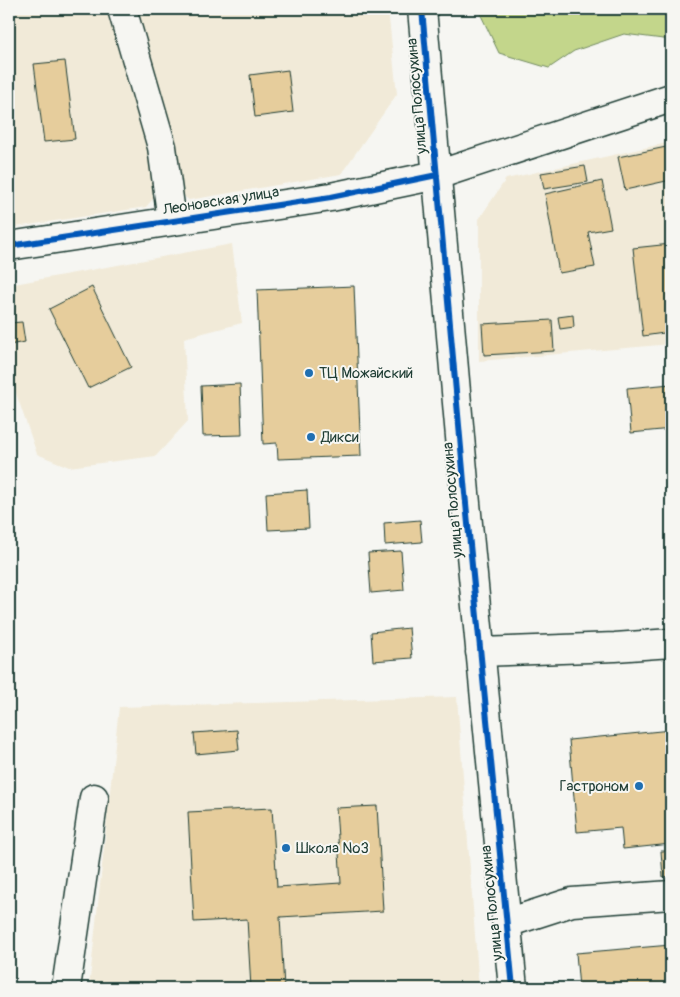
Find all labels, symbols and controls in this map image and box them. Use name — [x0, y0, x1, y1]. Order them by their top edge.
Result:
street label: улица Полосухина — [402, 37, 432, 156]
street label: Леоновская улица — [161, 182, 280, 220]
place label: ТЦ Можайский — [319, 364, 413, 383]
marker: ТЦ Можайский — [303, 367, 315, 379]
place label: Дикси — [320, 428, 359, 447]
marker: Дикси — [305, 431, 317, 443]
street label: улица Полосухина — [438, 441, 468, 560]
place label: Гастроном — [559, 777, 629, 796]
marker: Гастроном — [633, 780, 645, 792]
place label: Школа №3 — [296, 839, 369, 858]
marker: Школа №3 — [280, 842, 292, 854]
street label: улица Полосухина — [476, 844, 508, 963]

